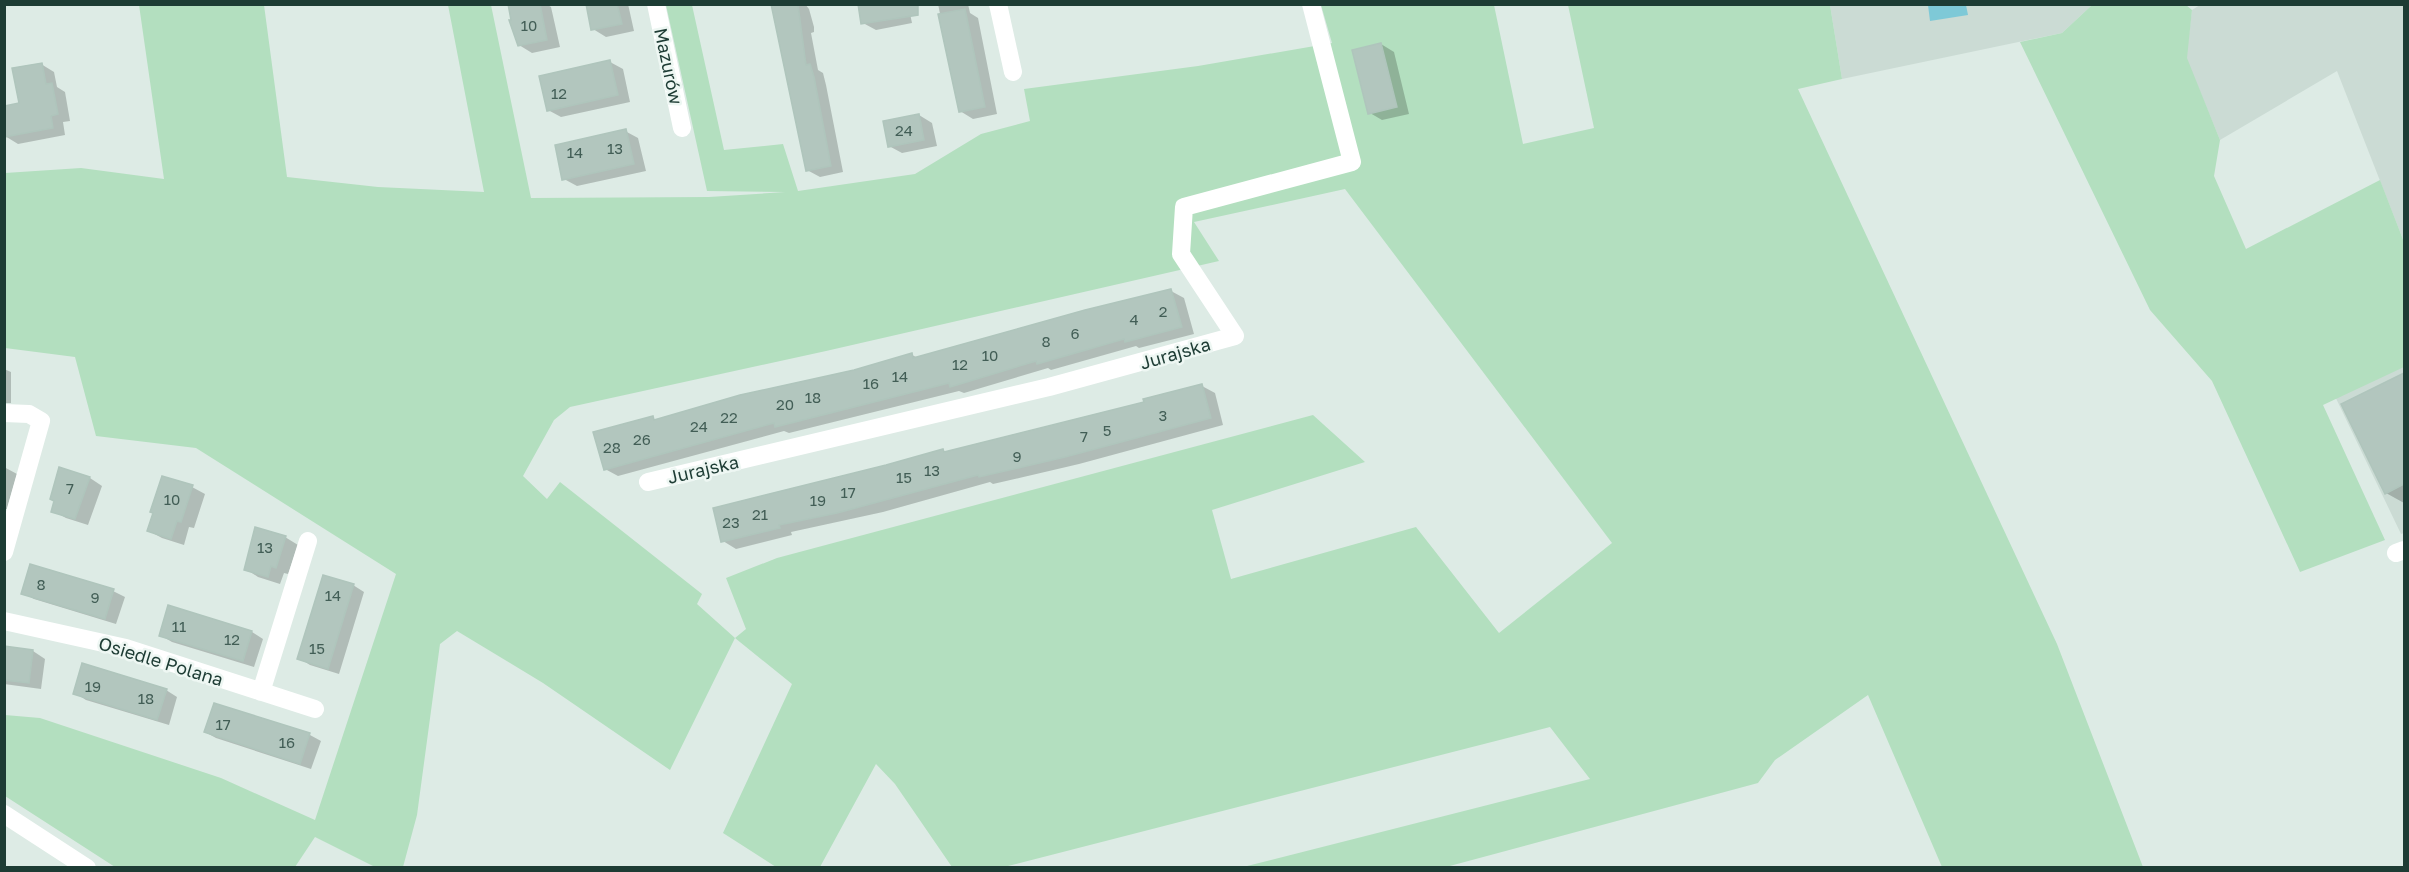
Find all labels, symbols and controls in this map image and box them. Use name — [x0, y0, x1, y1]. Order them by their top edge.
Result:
house number: 10 — [521, 16, 537, 34]
street label: Mazurów — [650, 26, 688, 107]
house number: 12 — [551, 84, 567, 102]
house number: 24 — [895, 121, 913, 139]
house number: 13 — [607, 139, 623, 157]
house number: 14 — [567, 143, 583, 161]
house number: 2 — [1159, 302, 1167, 320]
house number: 4 — [1129, 310, 1139, 328]
house number: 6 — [1070, 324, 1080, 342]
house number: 8 — [1041, 332, 1051, 350]
street label: Jurajska — [1137, 332, 1213, 374]
house number: 10 — [982, 346, 998, 364]
house number: 12 — [952, 355, 968, 373]
house number: 14 — [892, 367, 908, 385]
house number: 16 — [863, 374, 879, 392]
house number: 18 — [805, 388, 821, 406]
house number: 20 — [776, 395, 794, 413]
house number: 3 — [1159, 406, 1167, 424]
house number: 22 — [720, 408, 738, 426]
house number: 24 — [690, 417, 708, 435]
house number: 5 — [1103, 421, 1111, 439]
house number: 7 — [1080, 427, 1088, 445]
house number: 26 — [633, 430, 651, 448]
house number: 28 — [603, 438, 621, 456]
house number: 9 — [1012, 447, 1022, 465]
street label: Jurajska — [665, 450, 741, 488]
house number: 13 — [924, 461, 940, 479]
house number: 15 — [896, 468, 912, 486]
house number: 7 — [66, 479, 74, 497]
house number: 17 — [840, 483, 856, 501]
house number: 10 — [164, 490, 180, 508]
house number: 19 — [810, 491, 826, 509]
house number: 21 — [752, 505, 768, 523]
house number: 23 — [722, 513, 740, 531]
house number: 13 — [257, 538, 273, 556]
house number: 8 — [36, 575, 46, 593]
house number: 14 — [325, 586, 341, 604]
house number: 9 — [90, 588, 100, 606]
house number: 11 — [172, 617, 186, 635]
house number: 12 — [224, 630, 240, 648]
street label: Osiedle Polana — [96, 632, 226, 690]
house number: 15 — [309, 639, 325, 657]
house number: 19 — [85, 677, 101, 695]
house number: 18 — [138, 689, 154, 707]
house number: 17 — [215, 715, 231, 733]
house number: 16 — [279, 733, 295, 751]

